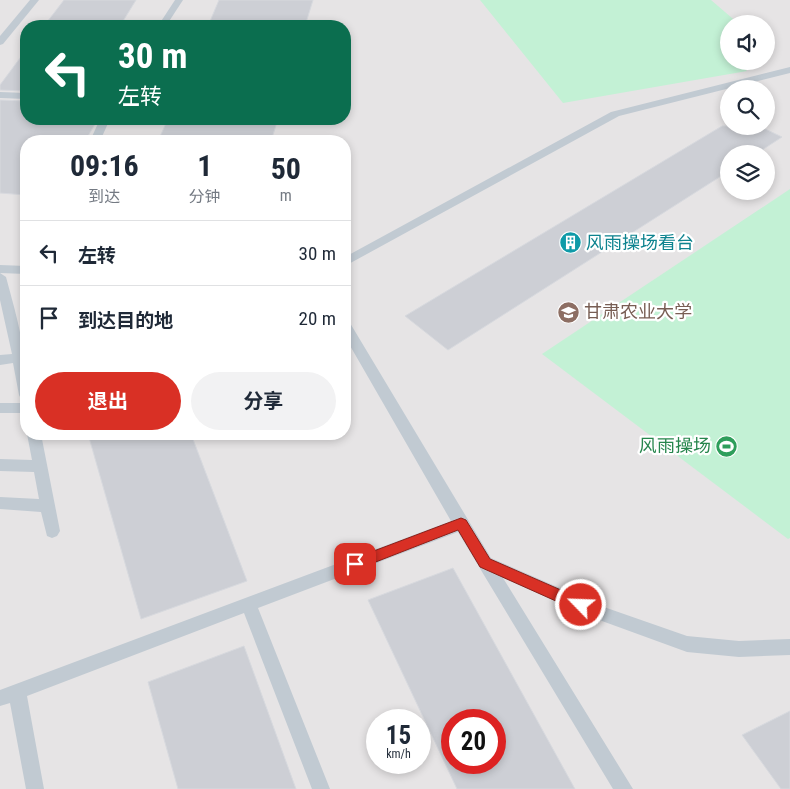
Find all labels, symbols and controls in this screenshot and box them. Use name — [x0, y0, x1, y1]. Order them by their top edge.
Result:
map controls — [720, 15, 775, 200]
button: sound — [720, 15, 775, 70]
text: 30 m — [118, 36, 187, 77]
icon: left — [35, 40, 100, 105]
button: search — [720, 80, 775, 135]
text: 左转 — [118, 84, 162, 109]
button: layers — [720, 145, 775, 200]
text: 09:16 — [70, 148, 139, 183]
text: 1 — [197, 148, 212, 183]
text: 50 — [271, 151, 301, 186]
text: m — [280, 186, 292, 205]
text: 到达 — [88, 187, 120, 206]
text: 分钟 — [189, 187, 221, 206]
building icon: 风雨操场看台 — [558, 231, 582, 255]
place label: 风雨操场看台 — [586, 232, 694, 253]
icon: left — [35, 239, 63, 267]
text: 30 m — [299, 242, 336, 265]
text: 左转 — [78, 244, 116, 267]
school or university icon: 甘肃农业大学 — [556, 300, 580, 324]
place label: 甘肃农业大学 — [584, 301, 692, 322]
icon: arrive — [35, 304, 63, 332]
text: 20 m — [299, 307, 336, 330]
text: 到达目的地 — [78, 309, 173, 332]
button: 退出 — [35, 372, 181, 430]
button: 分享 — [191, 372, 336, 430]
sports icon: 风雨操场 — [715, 434, 739, 458]
place label: 风雨操场 — [639, 435, 711, 456]
pin — [334, 543, 376, 585]
icon: arrive — [341, 550, 369, 578]
position arrow — [554, 578, 606, 630]
speed limit sign: 20 — [441, 709, 506, 774]
text: 15 — [386, 721, 411, 750]
text: km/h — [386, 747, 411, 761]

